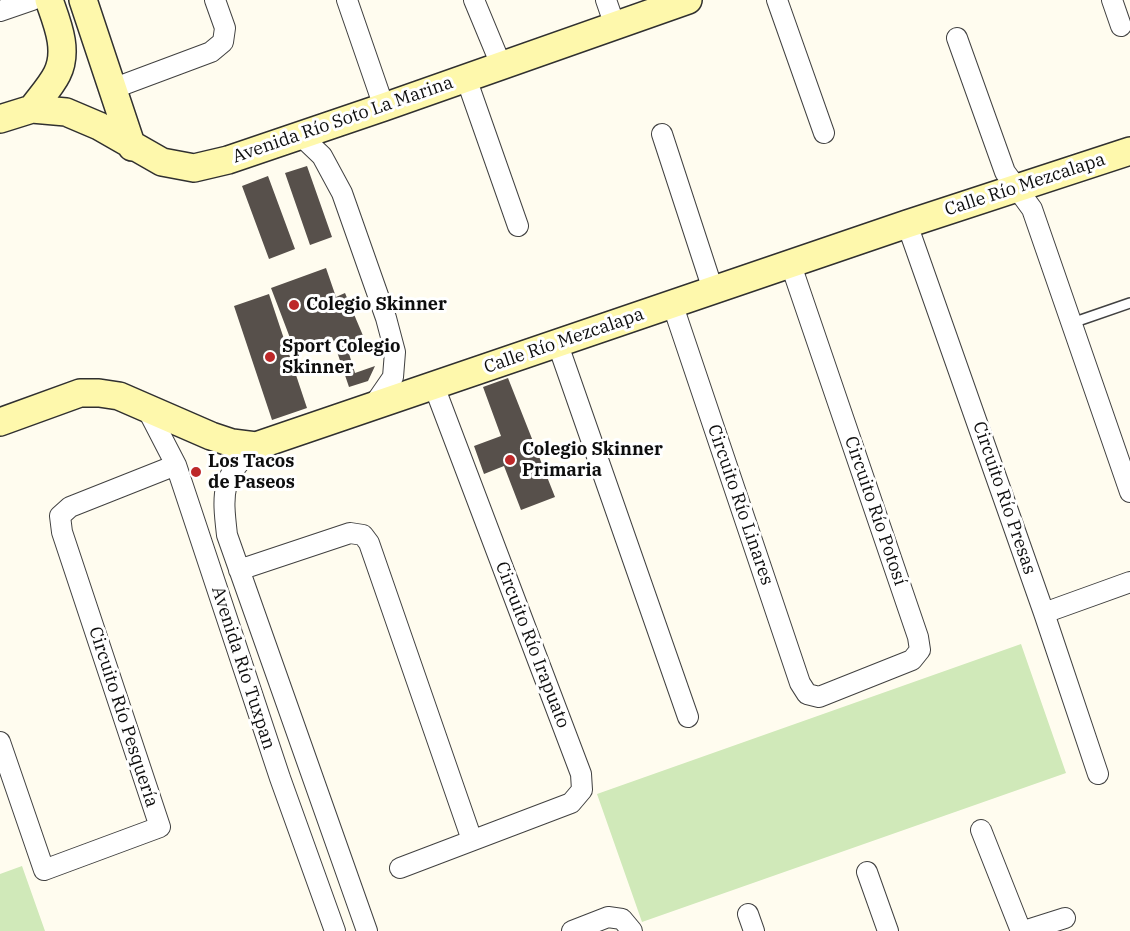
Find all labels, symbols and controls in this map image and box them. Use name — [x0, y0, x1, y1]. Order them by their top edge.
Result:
street label: Avenida Río Soto La Marina — [230, 72, 456, 168]
street label: Calle Río Mezcalapa — [942, 149, 1108, 221]
place label: Colegio Skinner — [306, 294, 447, 316]
marker: Colegio Skinner — [287, 298, 301, 312]
street label: Calle Río Mezcalapa — [481, 304, 647, 378]
place label: Sport Colegio Skinner — [282, 336, 400, 378]
marker: Sport Colegio Skinner — [263, 350, 277, 364]
street label: Circuito Río Presas — [968, 419, 1040, 577]
street label: Circuito Río Linares — [702, 422, 778, 588]
street label: Circuito Río Potosí — [839, 434, 911, 588]
place label: Colegio Skinner Primaria — [522, 439, 663, 482]
place label: Los Tacos de Paseos — [208, 451, 295, 494]
marker: Colegio Skinner Primaria — [503, 453, 517, 467]
marker: Los Tacos de Paseos — [189, 465, 203, 479]
street label: Circuito Río Irapuato — [490, 559, 574, 731]
street label: Avenida Río Tuxpan — [206, 584, 280, 752]
street label: Circuito Río Pesquería — [84, 624, 162, 810]

